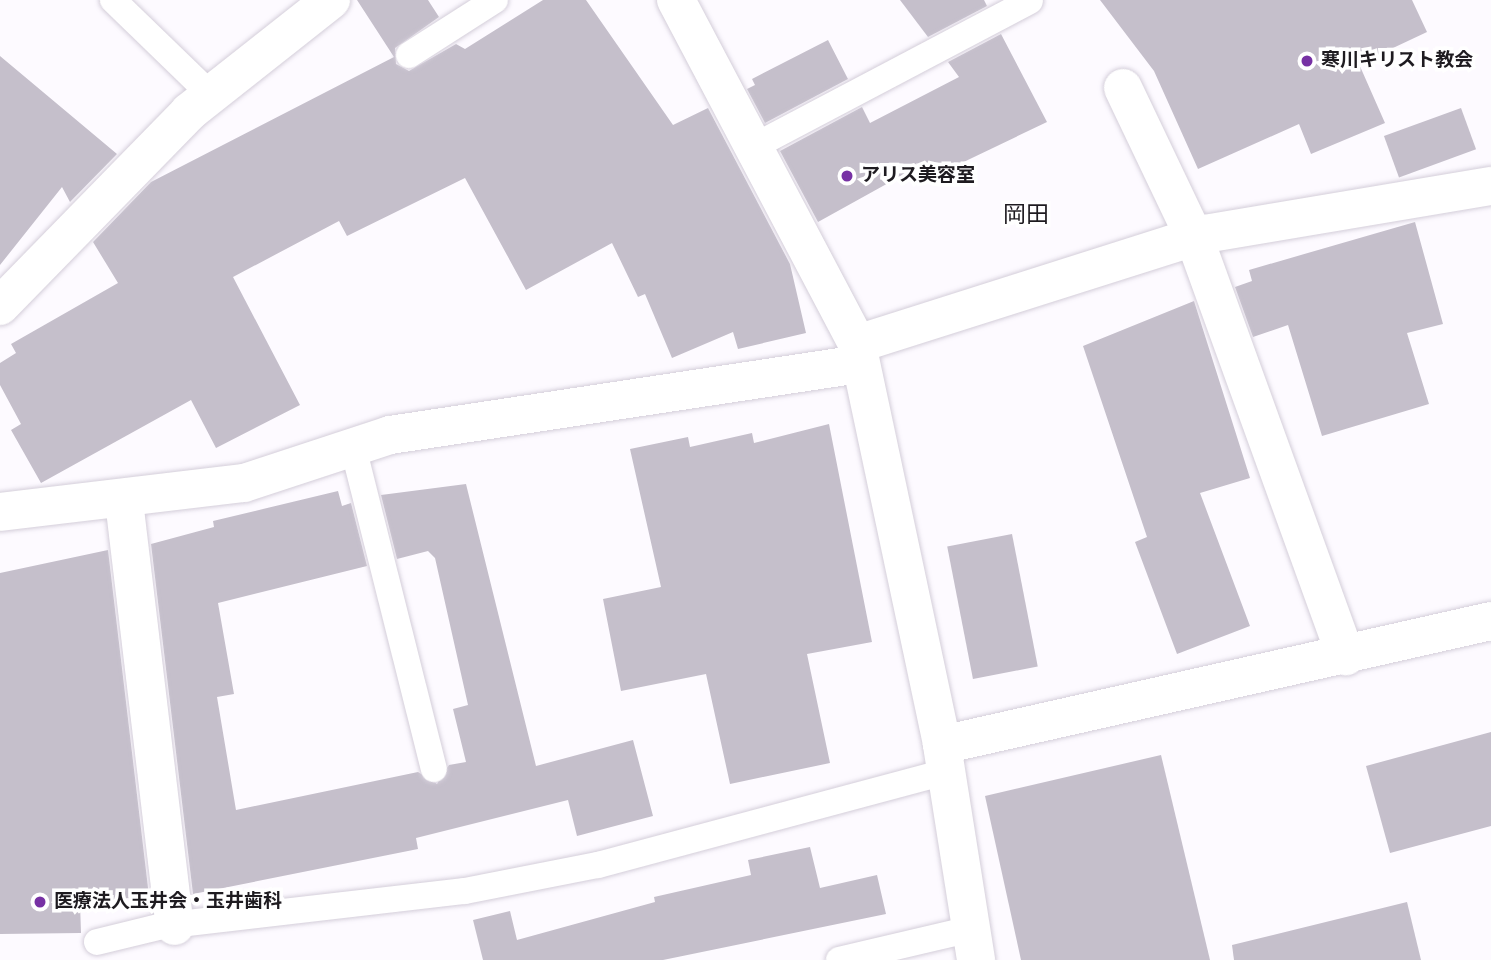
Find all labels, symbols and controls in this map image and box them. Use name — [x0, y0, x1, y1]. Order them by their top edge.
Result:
place label: 寒川キリスト教会 — [1321, 50, 1473, 72]
marker: 寒川キリスト教会 — [1299, 53, 1315, 69]
place label: アリス美容室 — [861, 165, 975, 187]
marker: アリス美容室 — [839, 168, 855, 184]
district label: 岡田 — [1003, 201, 1049, 229]
place label: 医療法人玉井会・玉井歯科 — [54, 891, 282, 913]
marker: 医療法人玉井会・玉井歯科 — [32, 894, 48, 910]

